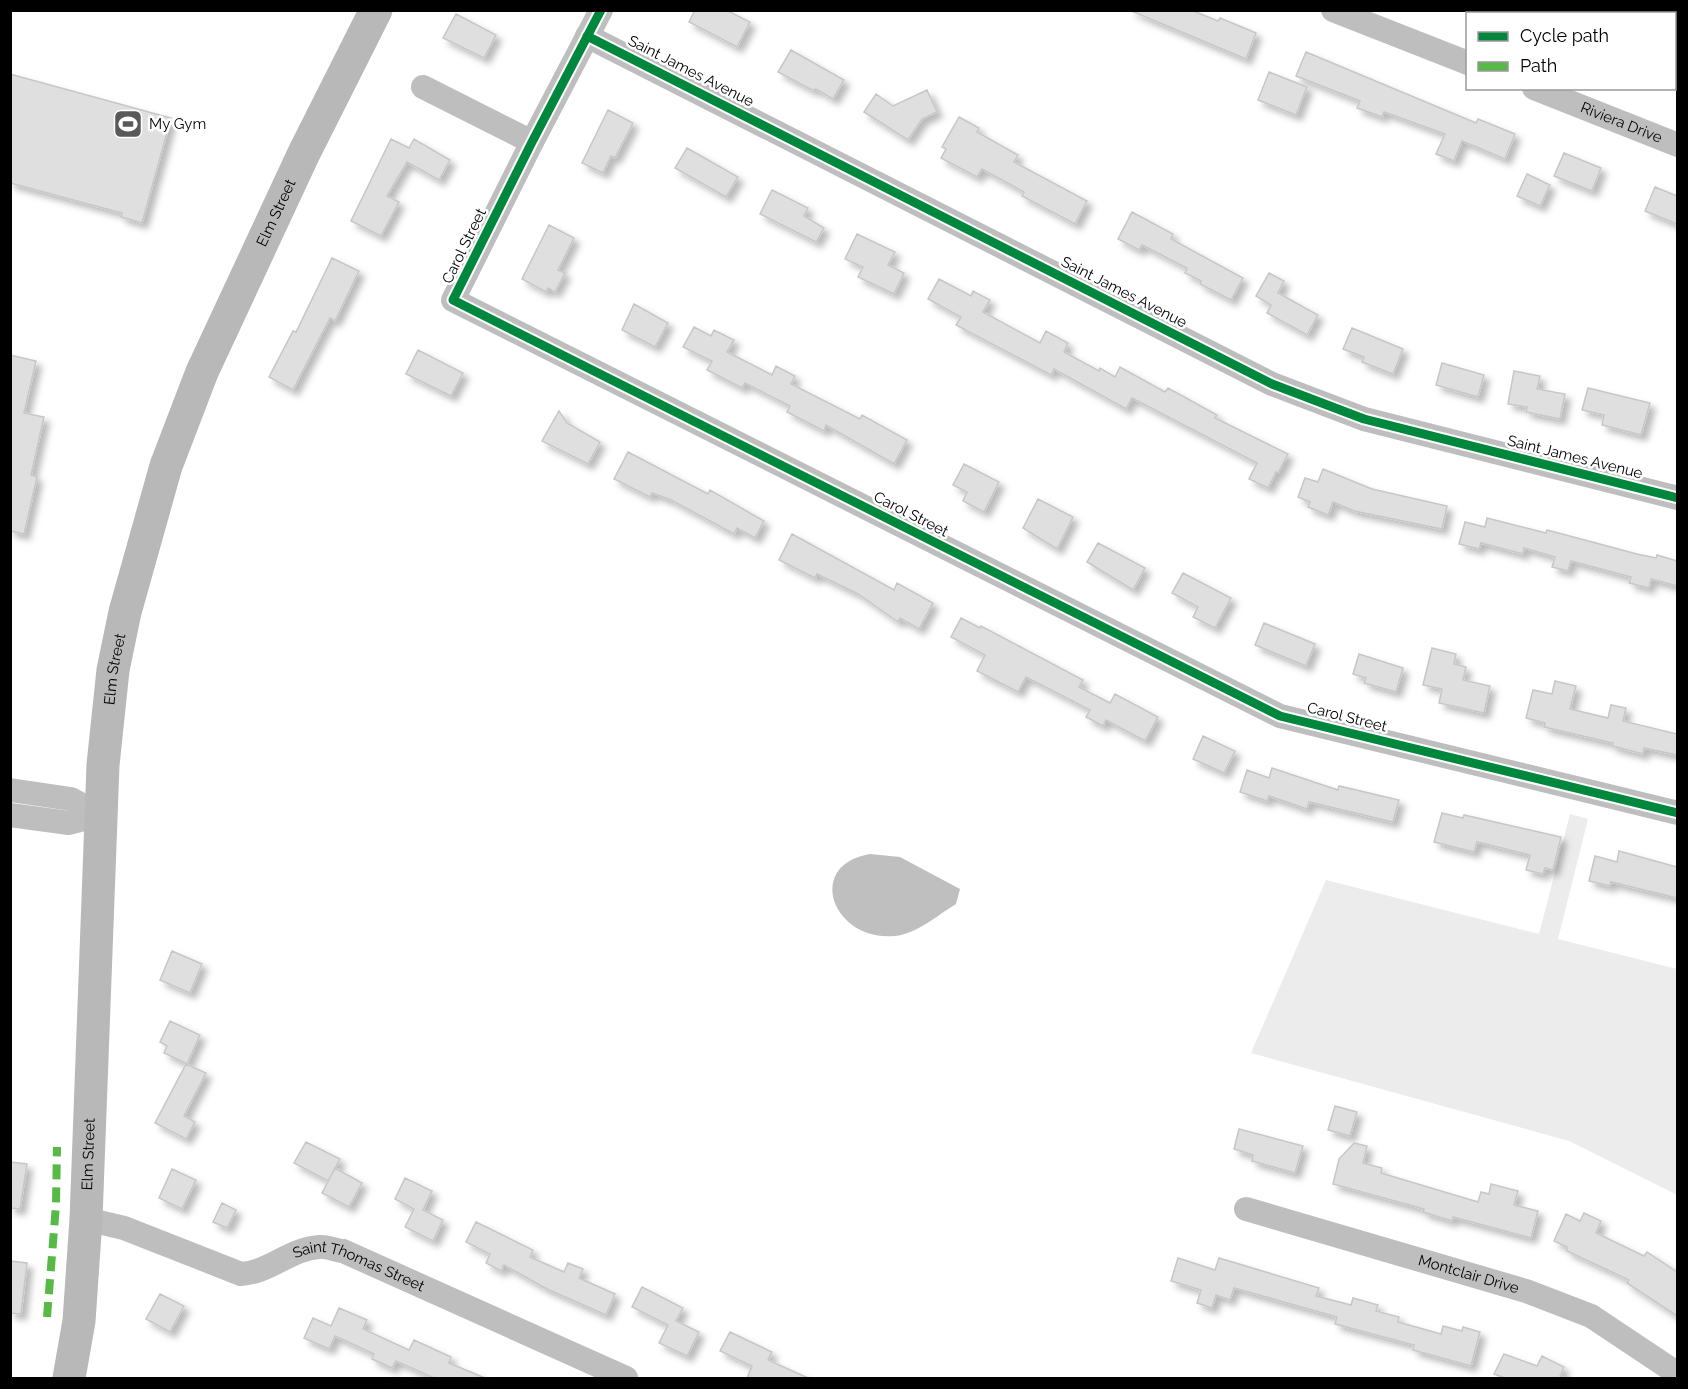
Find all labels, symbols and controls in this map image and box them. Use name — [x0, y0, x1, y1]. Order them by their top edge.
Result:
legend — [1466, 12, 1676, 90]
text: Cycle path — [1520, 25, 1609, 46]
street label: Saint James Avenue — [625, 31, 757, 111]
text: Path — [1520, 55, 1557, 76]
street label: Riviera Drive — [1578, 98, 1665, 147]
sports icon: My Gym — [112, 108, 144, 140]
place label: My Gym — [149, 115, 206, 133]
street label: Elm Street — [253, 176, 300, 250]
street label: Carol Street — [438, 205, 490, 287]
street label: Saint James Avenue — [1058, 252, 1190, 332]
street label: Saint James Avenue — [1506, 431, 1645, 483]
street label: Carol Street — [871, 487, 951, 541]
street label: Elm Street — [100, 632, 129, 706]
street label: Carol Street — [1305, 698, 1389, 736]
street label: Elm Street — [78, 1118, 99, 1191]
street label: Saint Thomas Street — [290, 1238, 427, 1295]
street label: Montclair Drive — [1416, 1251, 1521, 1298]

